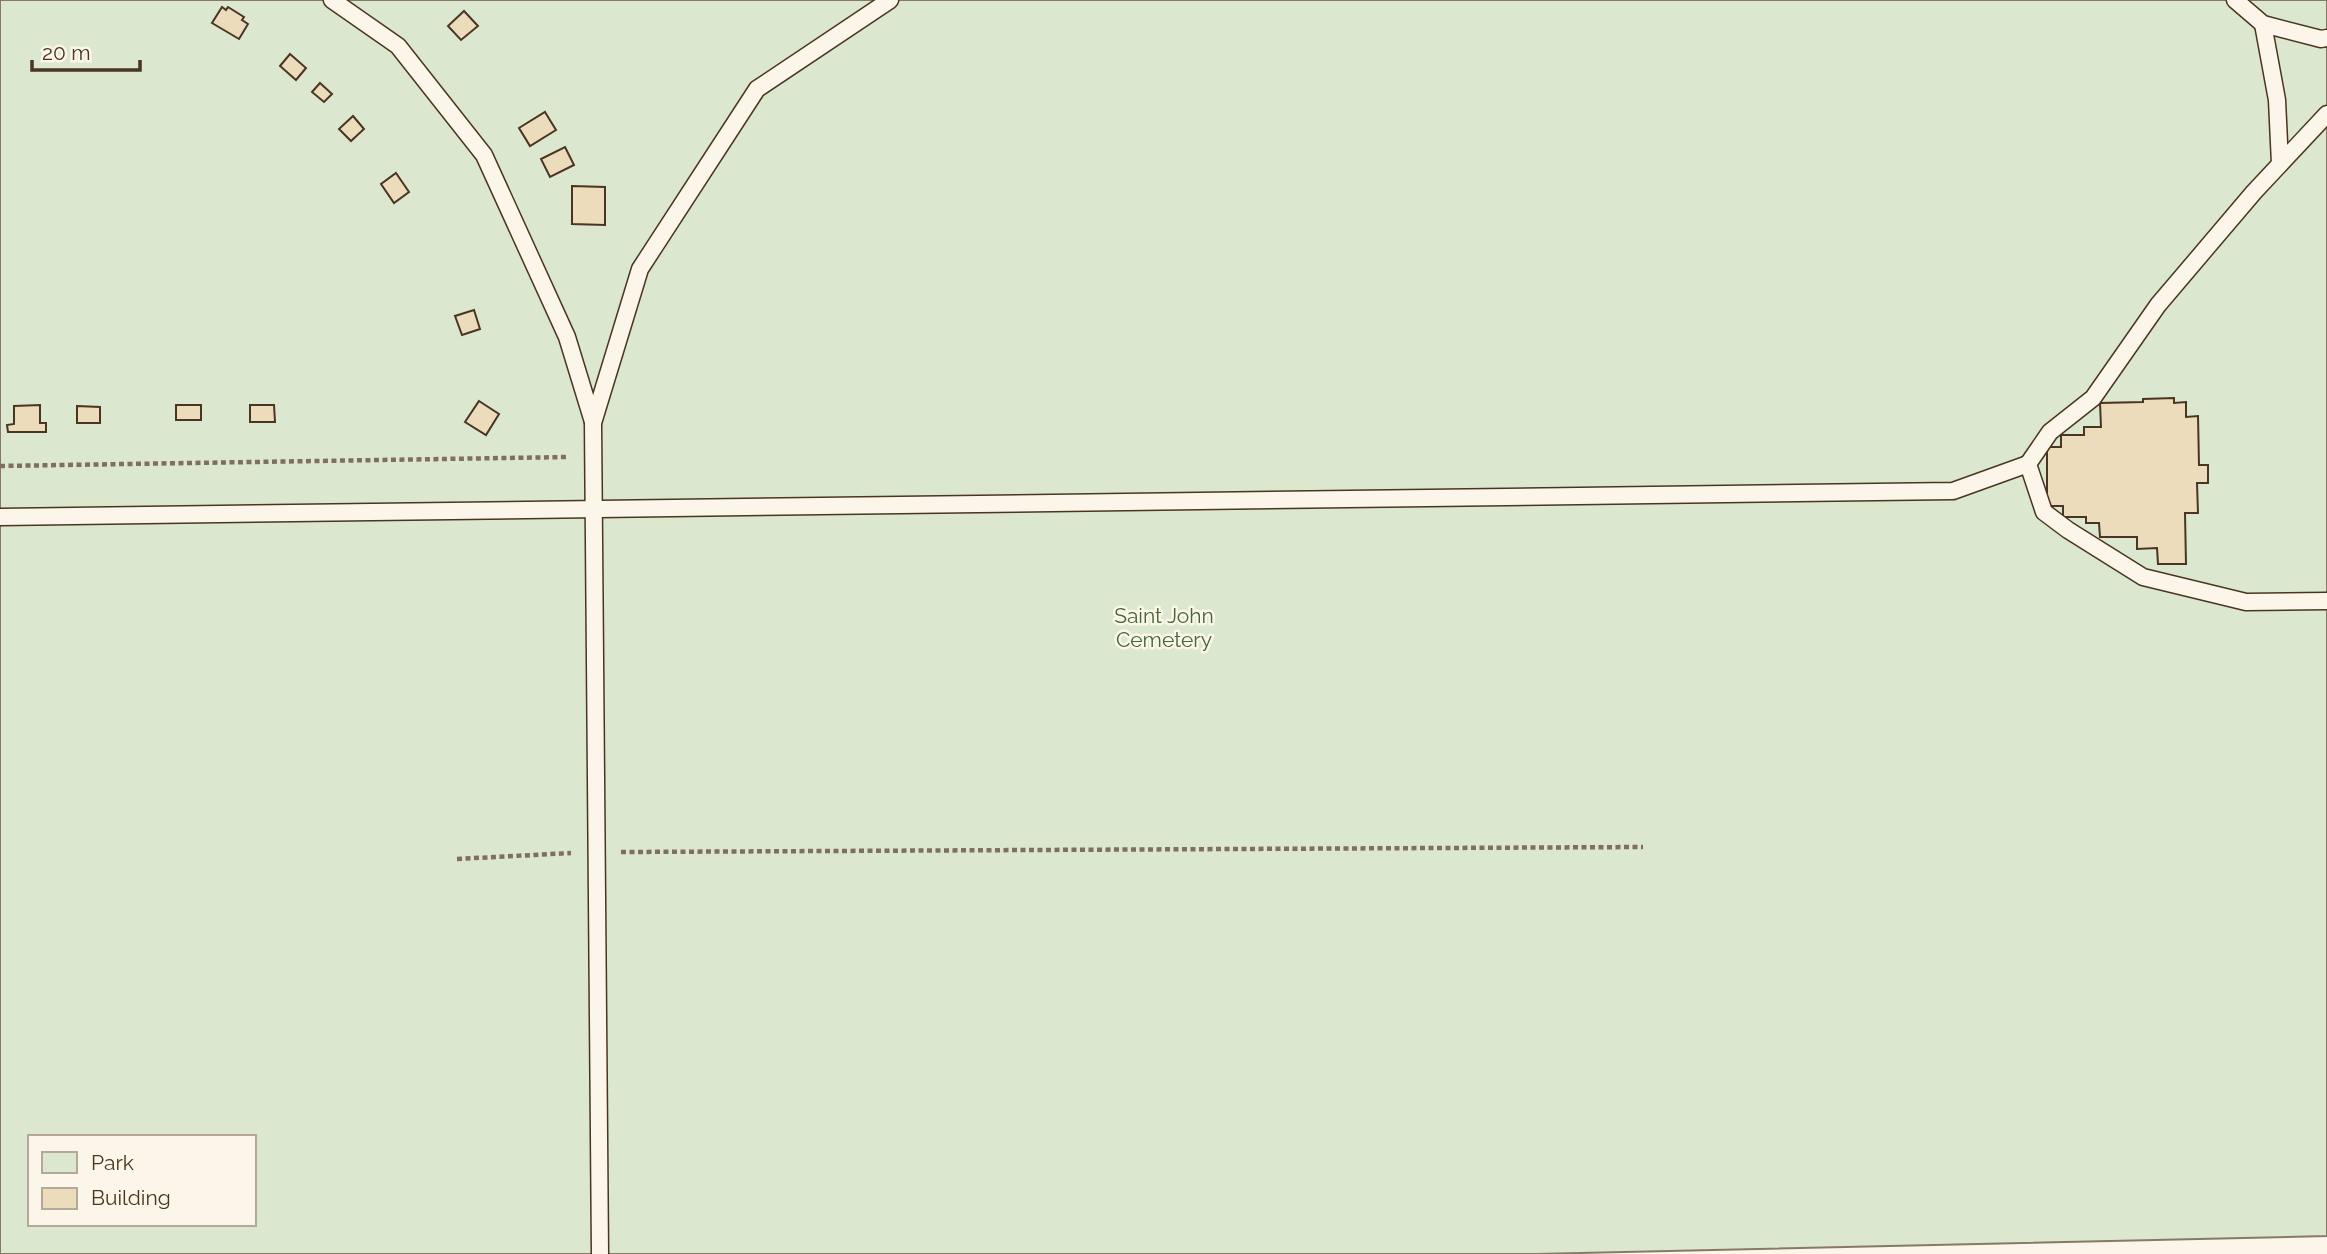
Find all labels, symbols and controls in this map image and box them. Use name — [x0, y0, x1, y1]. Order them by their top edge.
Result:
scale bar — [32, 28, 140, 72]
text: 20 m — [42, 40, 90, 65]
park label: Saint John Cemetery — [1114, 603, 1214, 652]
legend — [28, 1135, 256, 1226]
text: Park — [91, 1150, 134, 1175]
text: Building — [91, 1185, 171, 1210]

